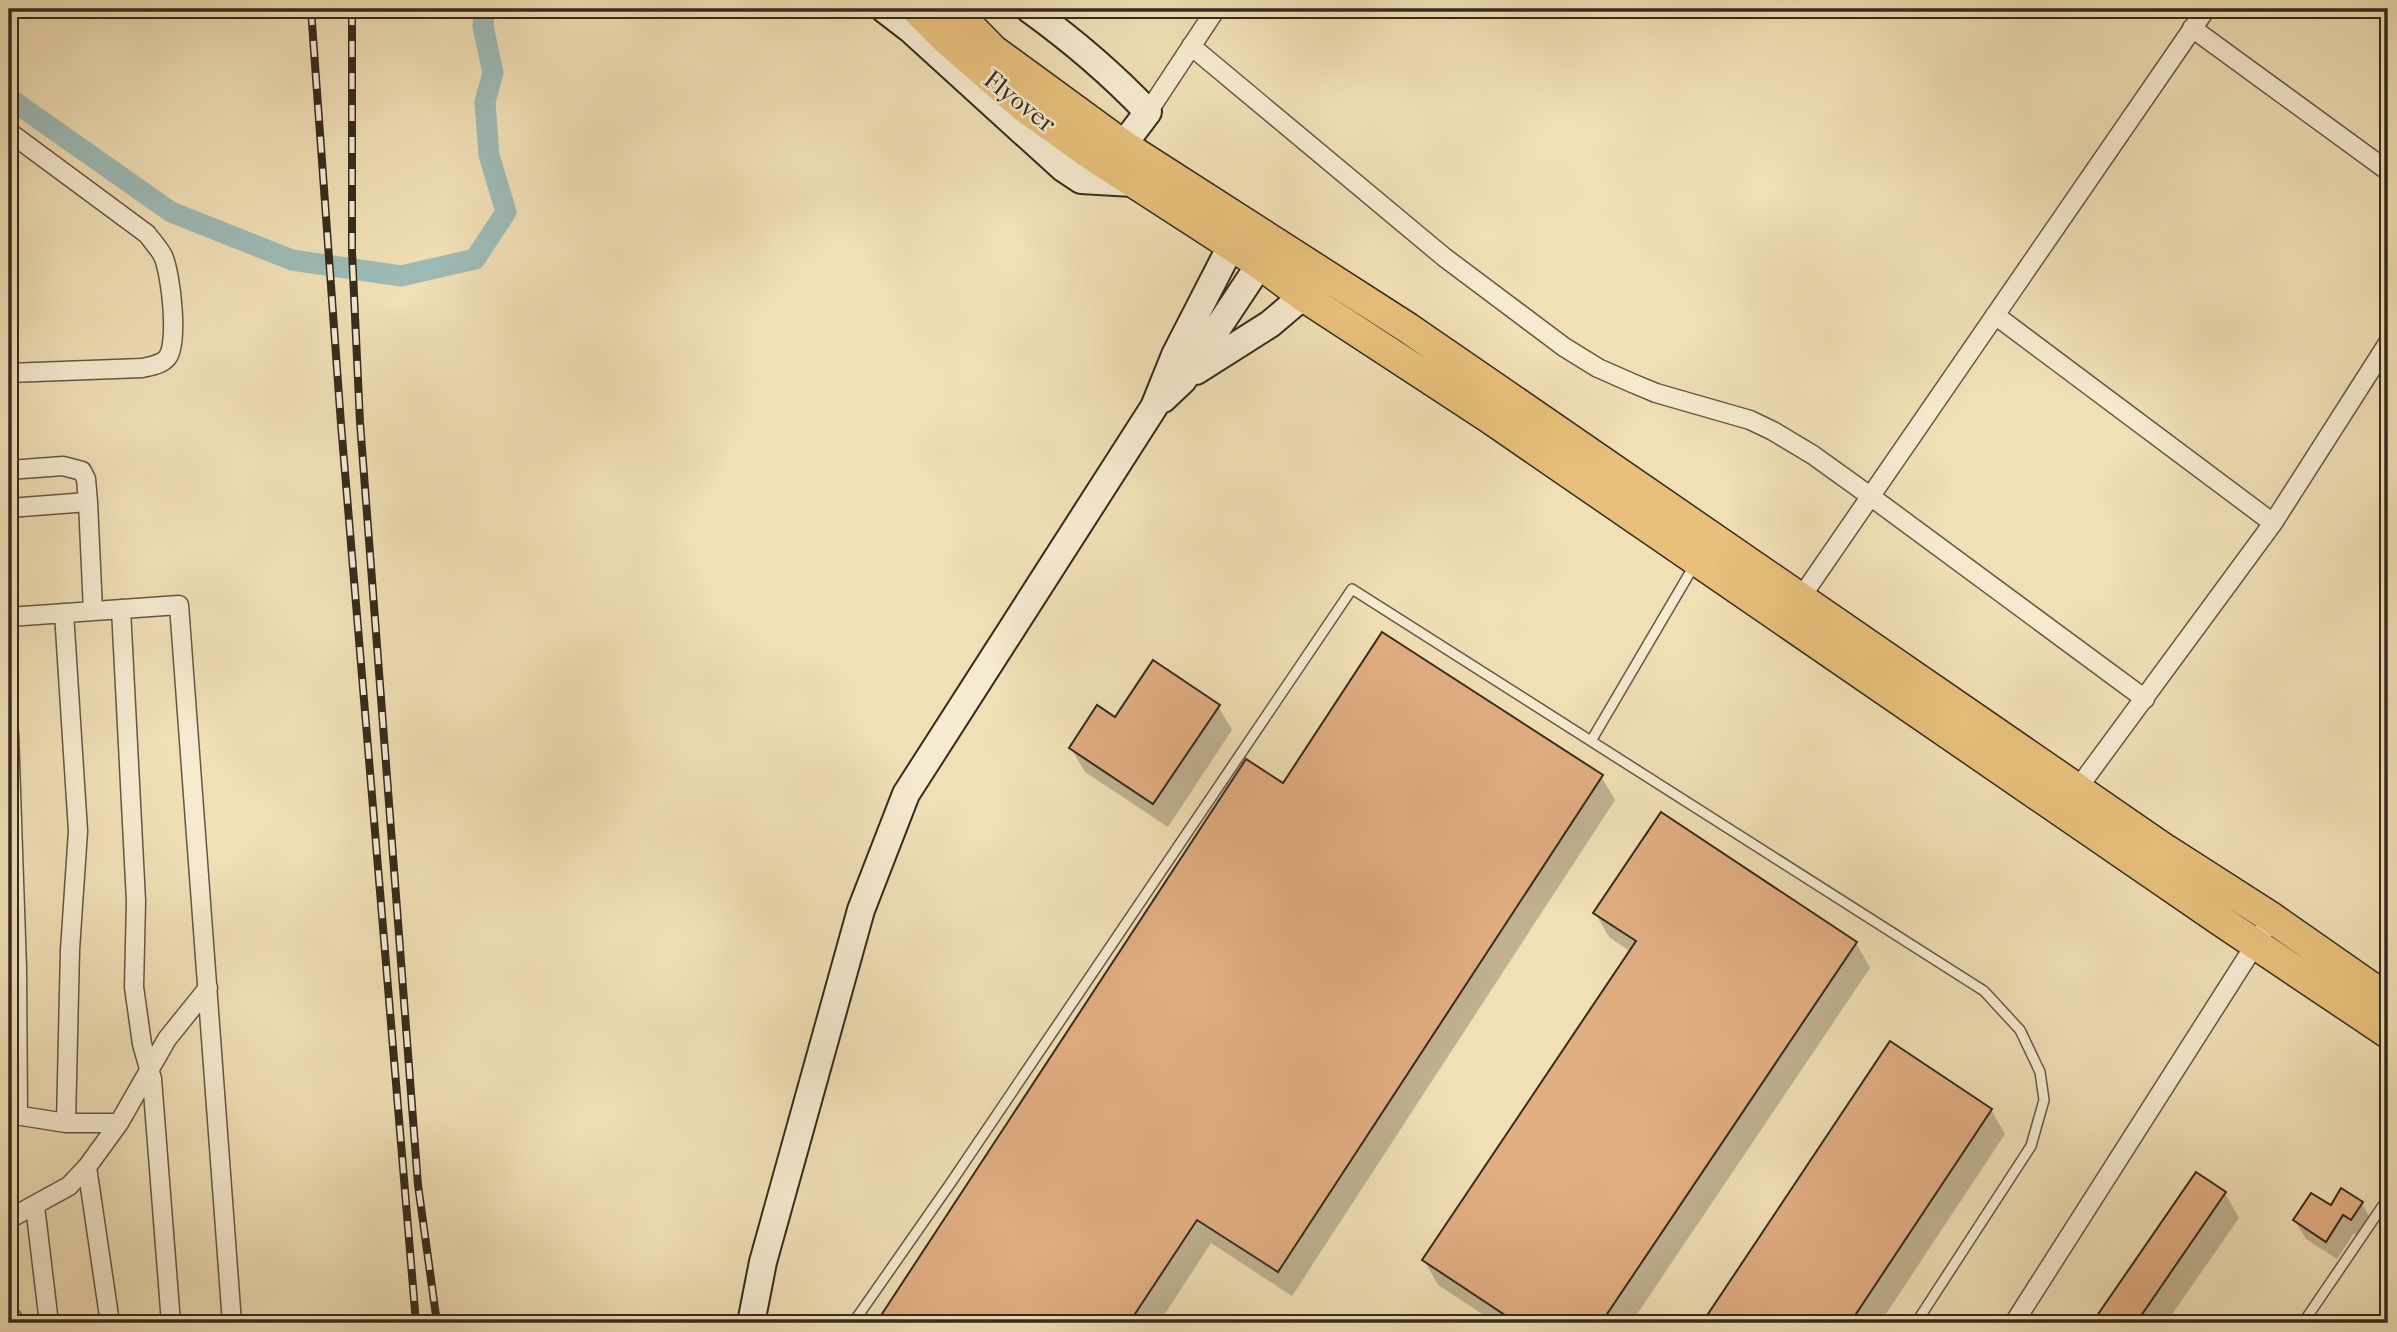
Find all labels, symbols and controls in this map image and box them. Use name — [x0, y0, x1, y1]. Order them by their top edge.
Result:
street label: Flyover — [977, 64, 1062, 139]

